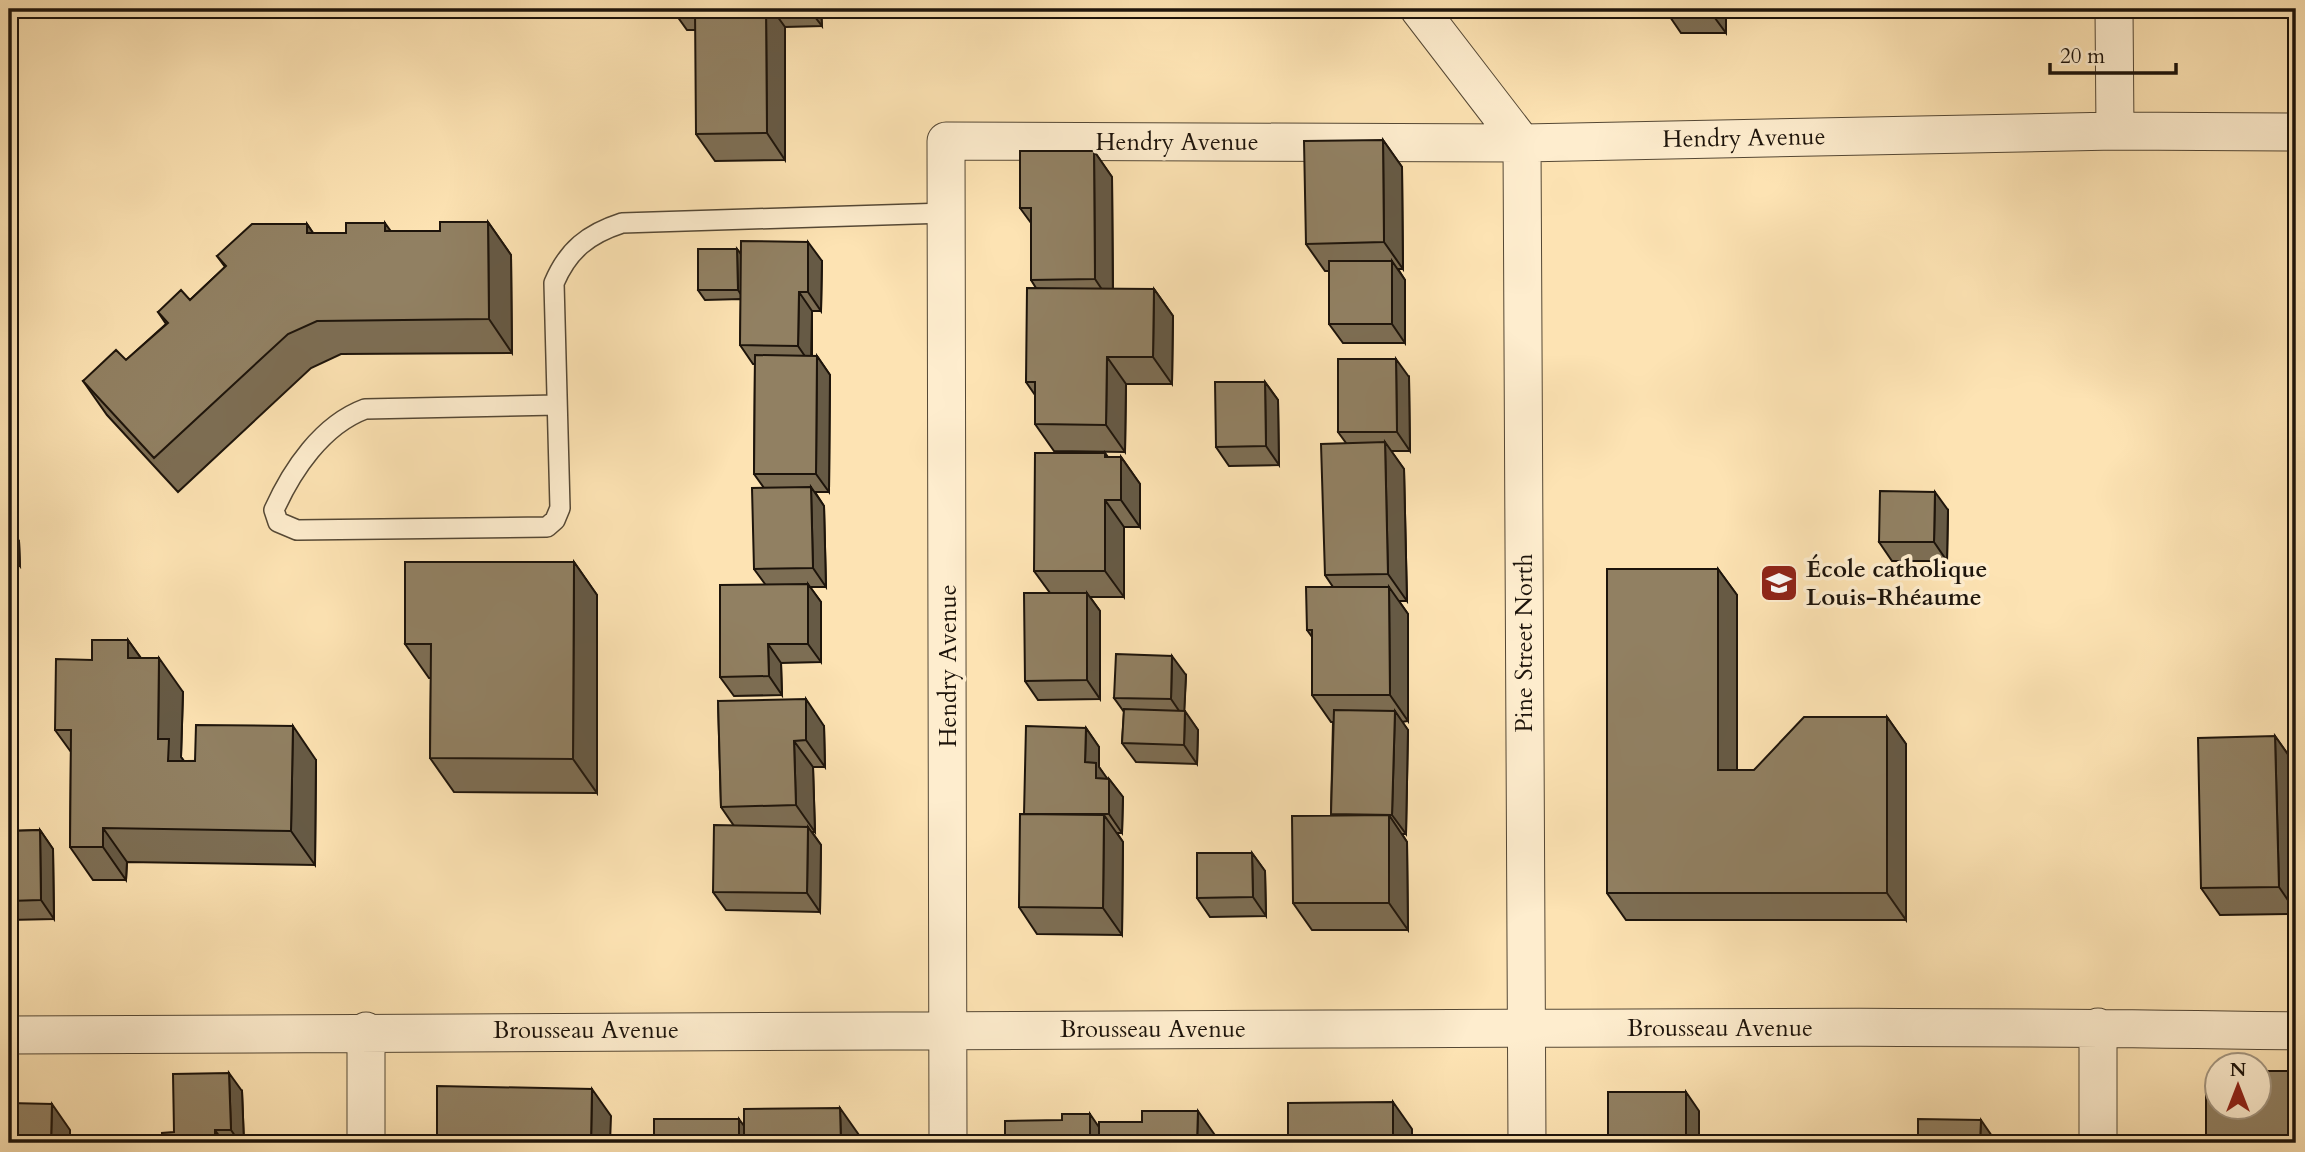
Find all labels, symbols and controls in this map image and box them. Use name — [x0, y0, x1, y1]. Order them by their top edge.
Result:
scale bar — [2050, 32, 2176, 76]
text: 20 m — [2060, 42, 2105, 71]
street label: Hendry Avenue — [1662, 120, 1826, 156]
street label: Hendry Avenue — [1095, 126, 1259, 159]
street label: Pine Street North — [1508, 553, 1541, 733]
place label: École catholique Louis-Rhéaume — [1806, 553, 1987, 614]
school or university icon: École catholique Louis-Rhéaume — [1758, 562, 1800, 604]
street label: Hendry Avenue — [932, 584, 965, 748]
street label: Brousseau Avenue — [1627, 1012, 1813, 1045]
street label: Brousseau Avenue — [1060, 1013, 1246, 1046]
street label: Brousseau Avenue — [493, 1014, 679, 1047]
north arrow — [2204, 1050, 2274, 1120]
text: N — [2230, 1057, 2247, 1083]

